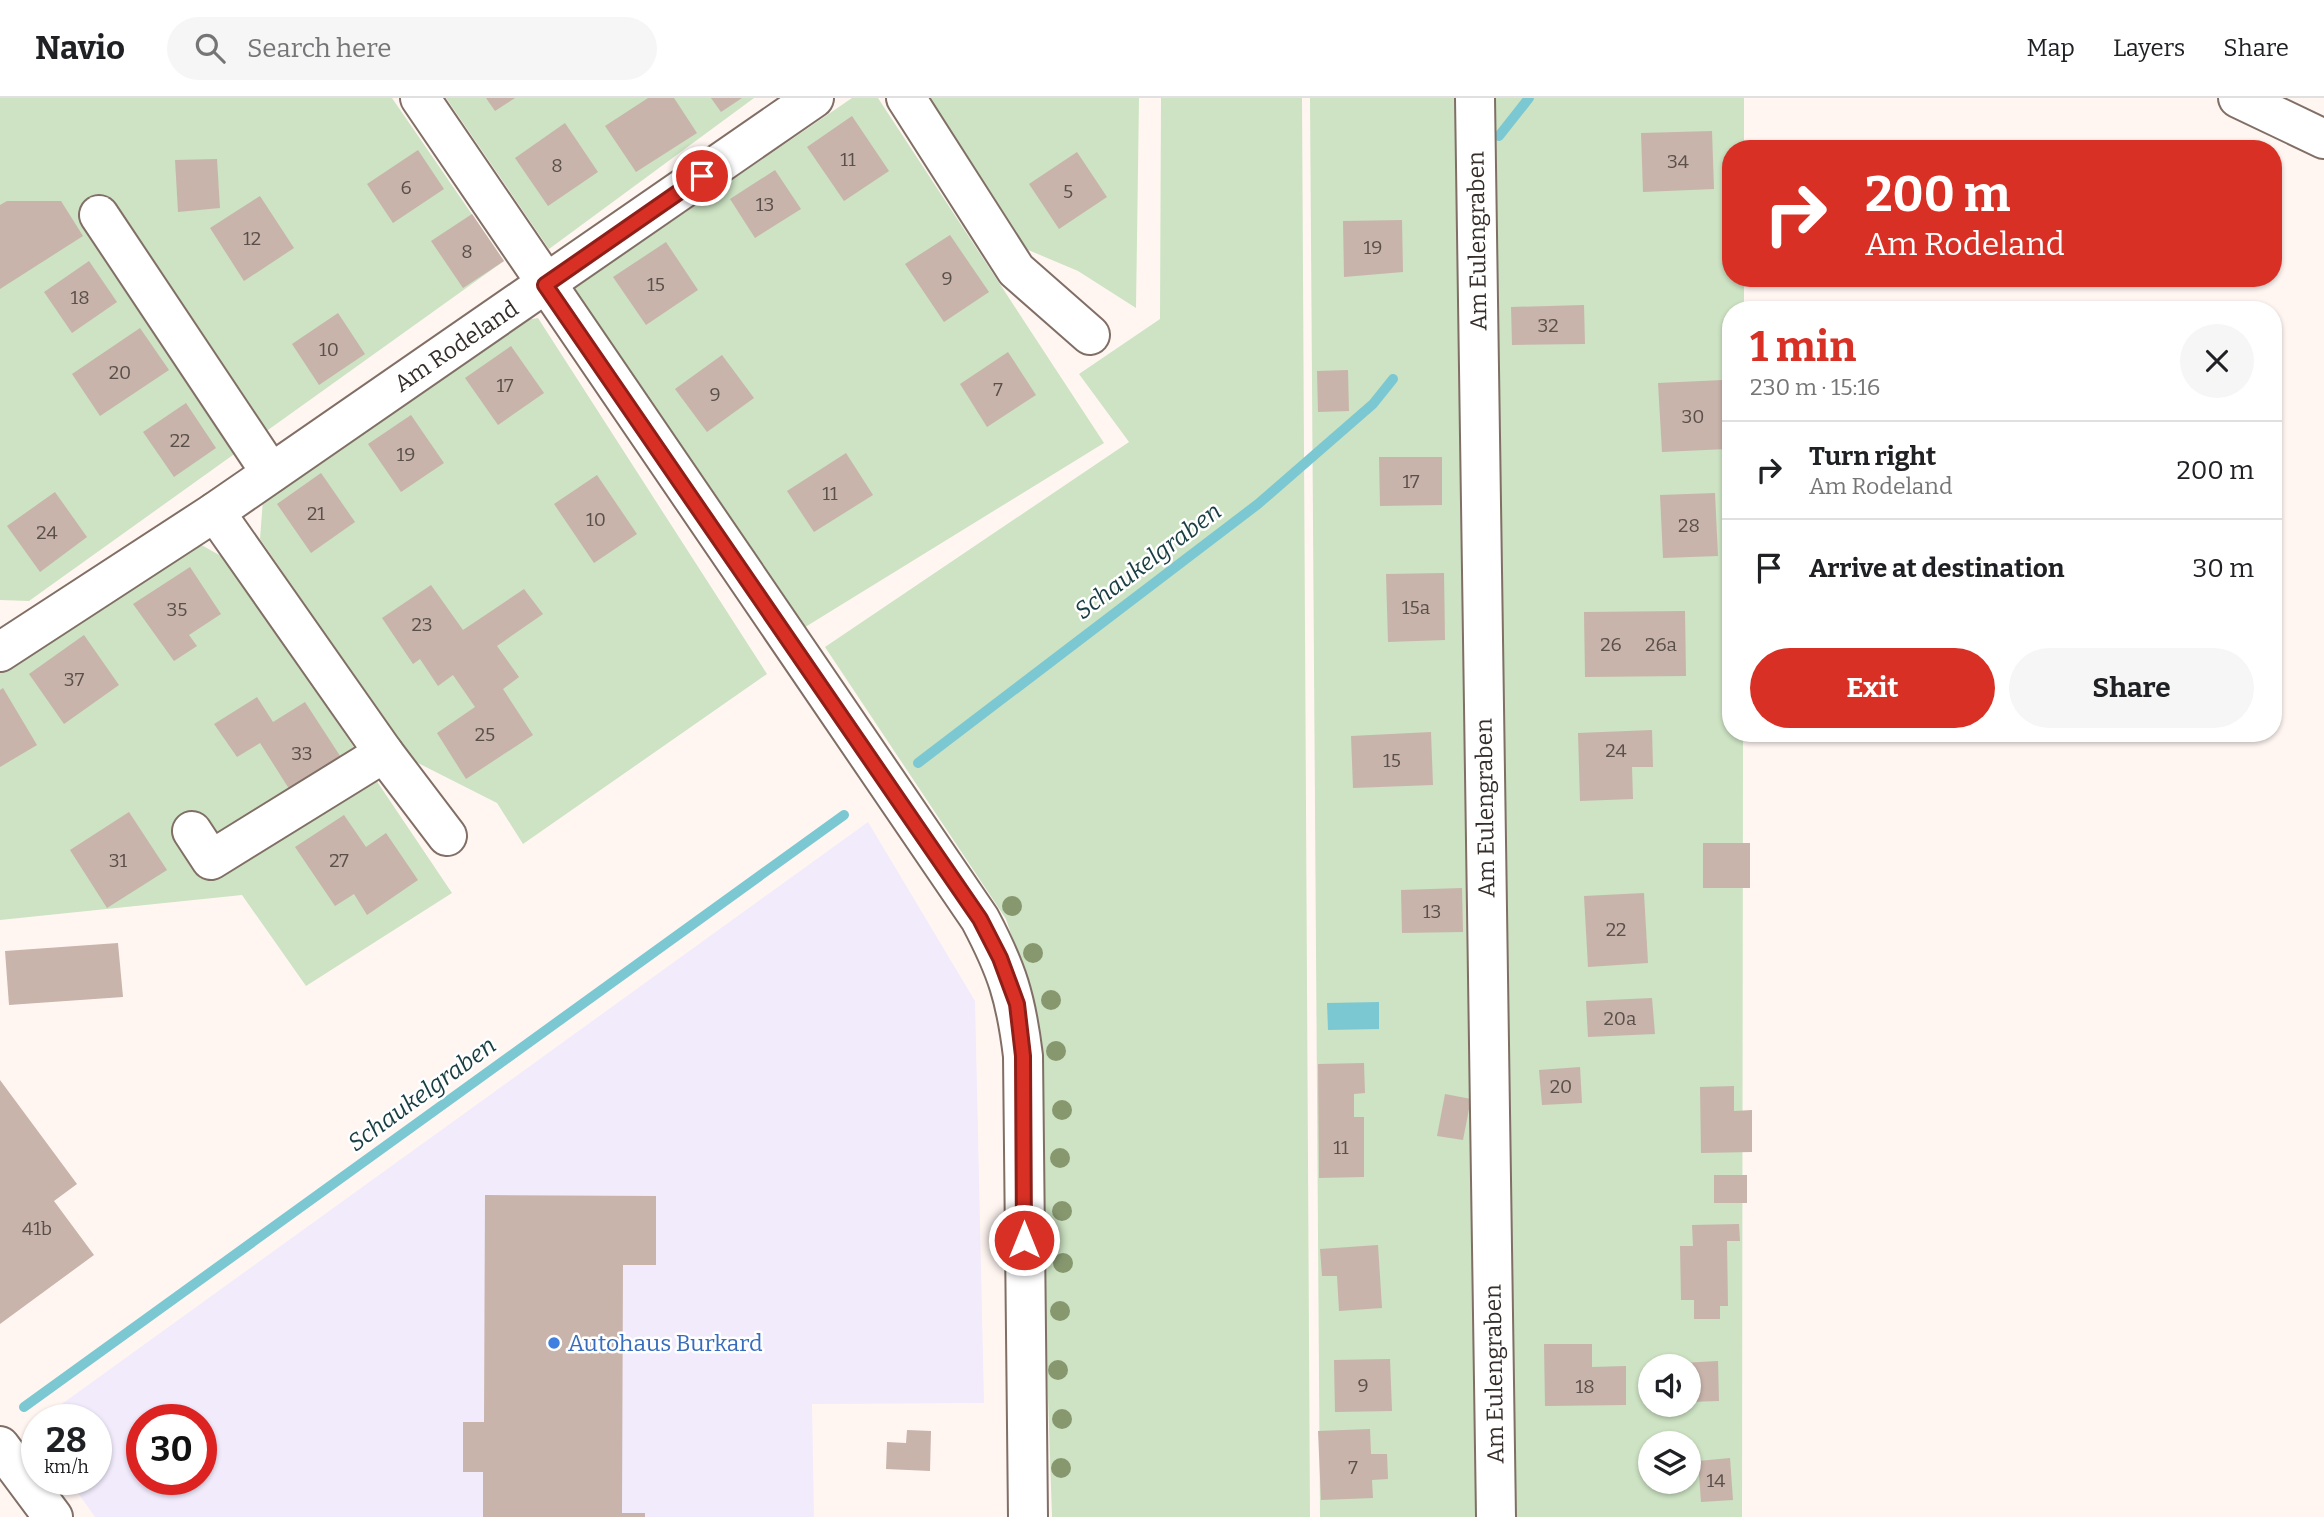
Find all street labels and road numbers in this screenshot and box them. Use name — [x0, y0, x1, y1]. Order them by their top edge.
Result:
street label: Am Eulengraben — [1461, 151, 1493, 331]
street label: Am Rodeland — [389, 294, 524, 398]
street label: Am Eulengraben — [1469, 718, 1501, 898]
street label: Am Eulengraben — [1478, 1284, 1510, 1464]

